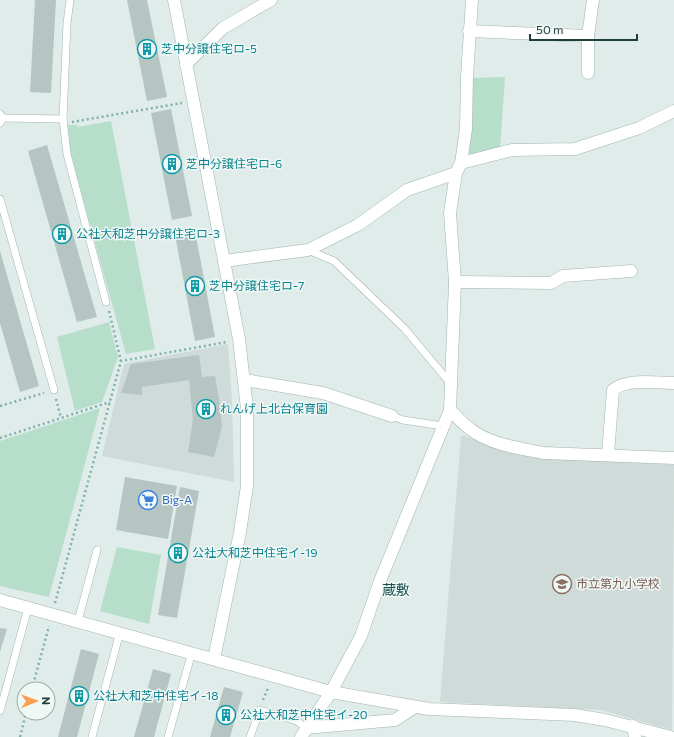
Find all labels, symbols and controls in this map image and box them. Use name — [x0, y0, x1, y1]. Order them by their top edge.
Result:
scale bar — [530, 16, 637, 42]
text: 50 m — [536, 22, 564, 36]
building icon: 芝中分譲住宅ロ-5 — [136, 38, 158, 60]
place label: 芝中分譲住宅ロ-5 — [161, 41, 257, 55]
building icon: 芝中分譲住宅ロ-6 — [161, 153, 183, 175]
place label: 芝中分譲住宅ロ-6 — [186, 156, 282, 170]
building icon: 公社大和芝中分譲住宅ロ-3 — [51, 223, 73, 245]
place label: 公社大和芝中分譲住宅ロ-3 — [76, 226, 220, 240]
building icon: 芝中分譲住宅ロ-7 — [184, 275, 206, 297]
place label: 芝中分譲住宅ロ-7 — [209, 278, 304, 292]
building icon: れんげ上北台保育園 — [195, 398, 217, 420]
place label: れんげ上北台保育園 — [220, 401, 328, 415]
supermarket icon: Big-A — [137, 489, 159, 511]
place label: Big-A — [162, 492, 192, 506]
building icon: 公社大和芝中住宅イ-19 — [167, 542, 189, 564]
place label: 公社大和芝中住宅イ-19 — [192, 545, 318, 559]
school or university icon: 市立第九小学校 — [551, 573, 573, 595]
place label: 市立第九小学校 — [576, 576, 660, 590]
district label: 蔵敷 — [382, 581, 410, 598]
north arrow — [16, 681, 56, 721]
building icon: 公社大和芝中住宅イ-18 — [68, 685, 90, 707]
place label: 公社大和芝中住宅イ-18 — [93, 688, 219, 702]
text: N — [40, 697, 53, 705]
building icon: 公社大和芝中住宅イ-20 — [215, 704, 237, 726]
place label: 公社大和芝中住宅イ-20 — [240, 707, 368, 721]

